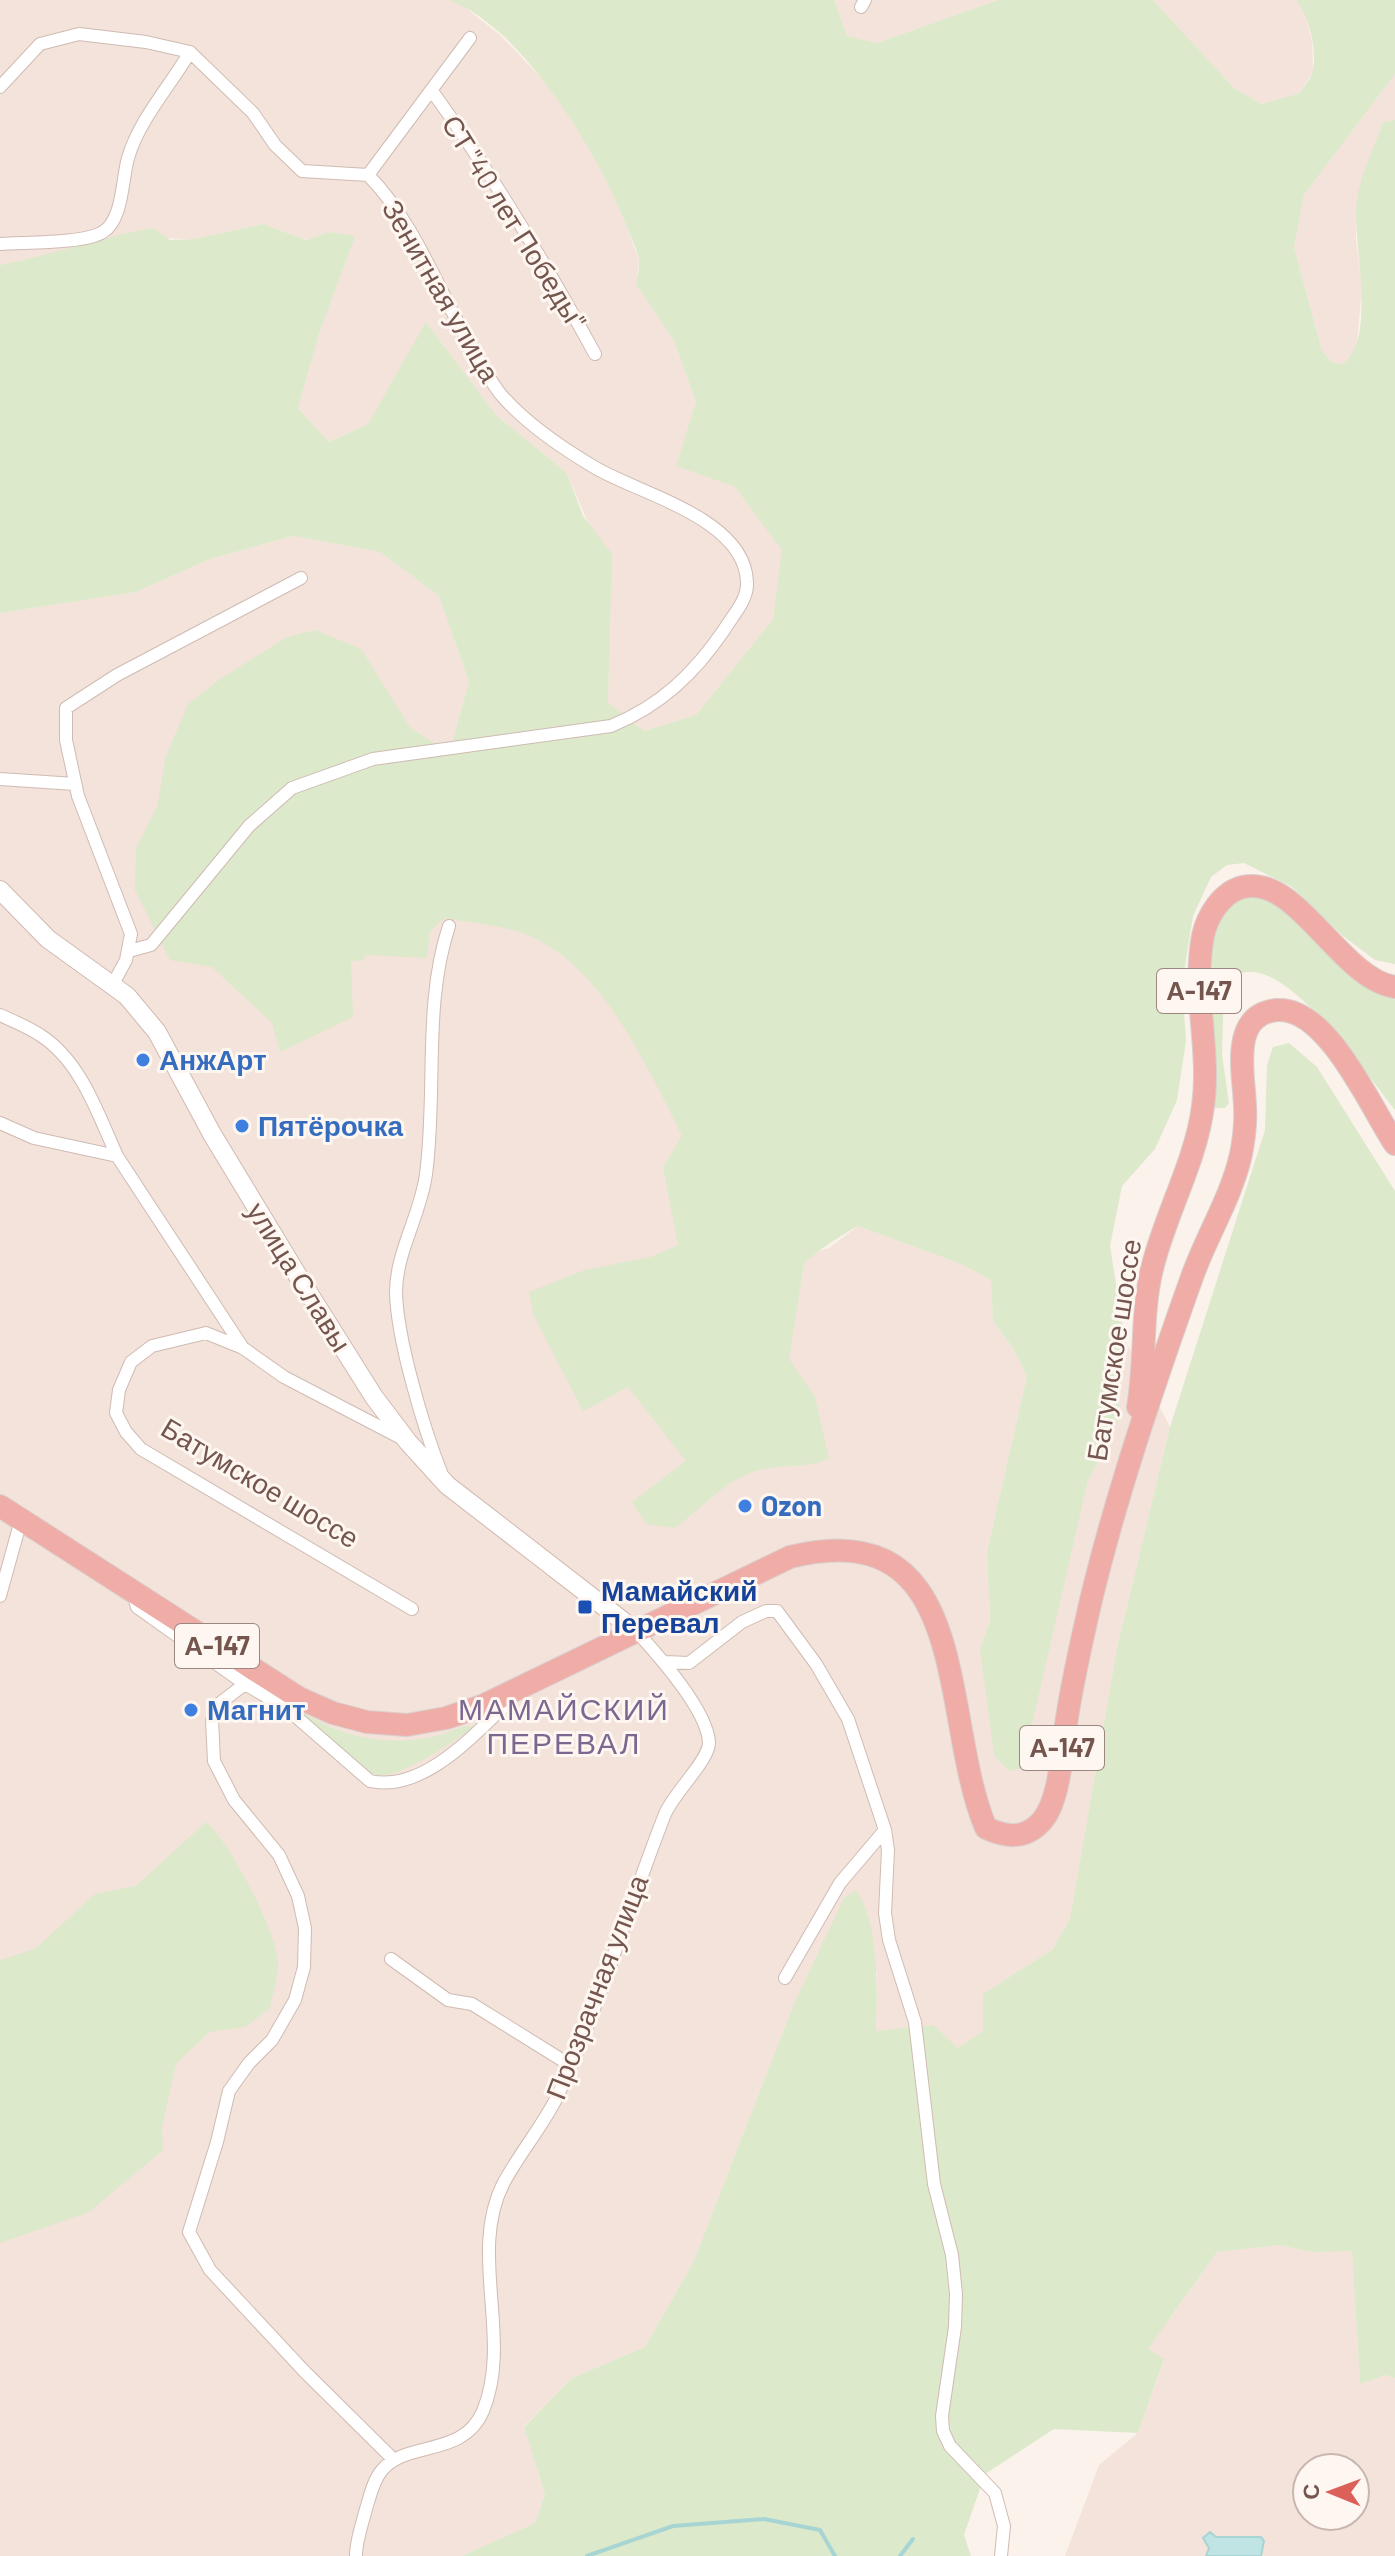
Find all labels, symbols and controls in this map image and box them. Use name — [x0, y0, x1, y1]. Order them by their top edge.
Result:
street label: СТ "40 лет Победы" — [435, 108, 594, 335]
street label: Зенитная улица — [376, 193, 508, 388]
road number: А-147 — [1157, 969, 1241, 1013]
place label: АнжАрт — [159, 1042, 267, 1076]
marker: АнжАрт — [134, 1051, 152, 1069]
place label: Пятёрочка — [258, 1108, 404, 1142]
marker: Пятёрочка — [233, 1117, 251, 1135]
street label: улица Славы — [240, 1195, 359, 1357]
street label: Батумское шоссе — [1079, 1236, 1147, 1463]
street label: Батумское шоссе — [156, 1410, 365, 1554]
place label: Ozon — [761, 1488, 822, 1522]
marker: Ozon — [736, 1497, 754, 1515]
place label: Мамайский Перевал — [601, 1573, 757, 1639]
marker: Мамайский Перевал — [576, 1598, 594, 1616]
road number: А-147 — [175, 1624, 259, 1668]
district label: МАМАЙСКИЙ ПЕРЕВАЛ — [458, 1690, 670, 1760]
place label: Магнит — [207, 1692, 306, 1726]
marker: Магнит — [182, 1701, 200, 1719]
road number: А-147 — [1020, 1726, 1104, 1770]
street label: Прозрачная улица — [538, 1869, 655, 2104]
north arrow — [1291, 2452, 1371, 2532]
text: С — [1297, 2483, 1323, 2500]

